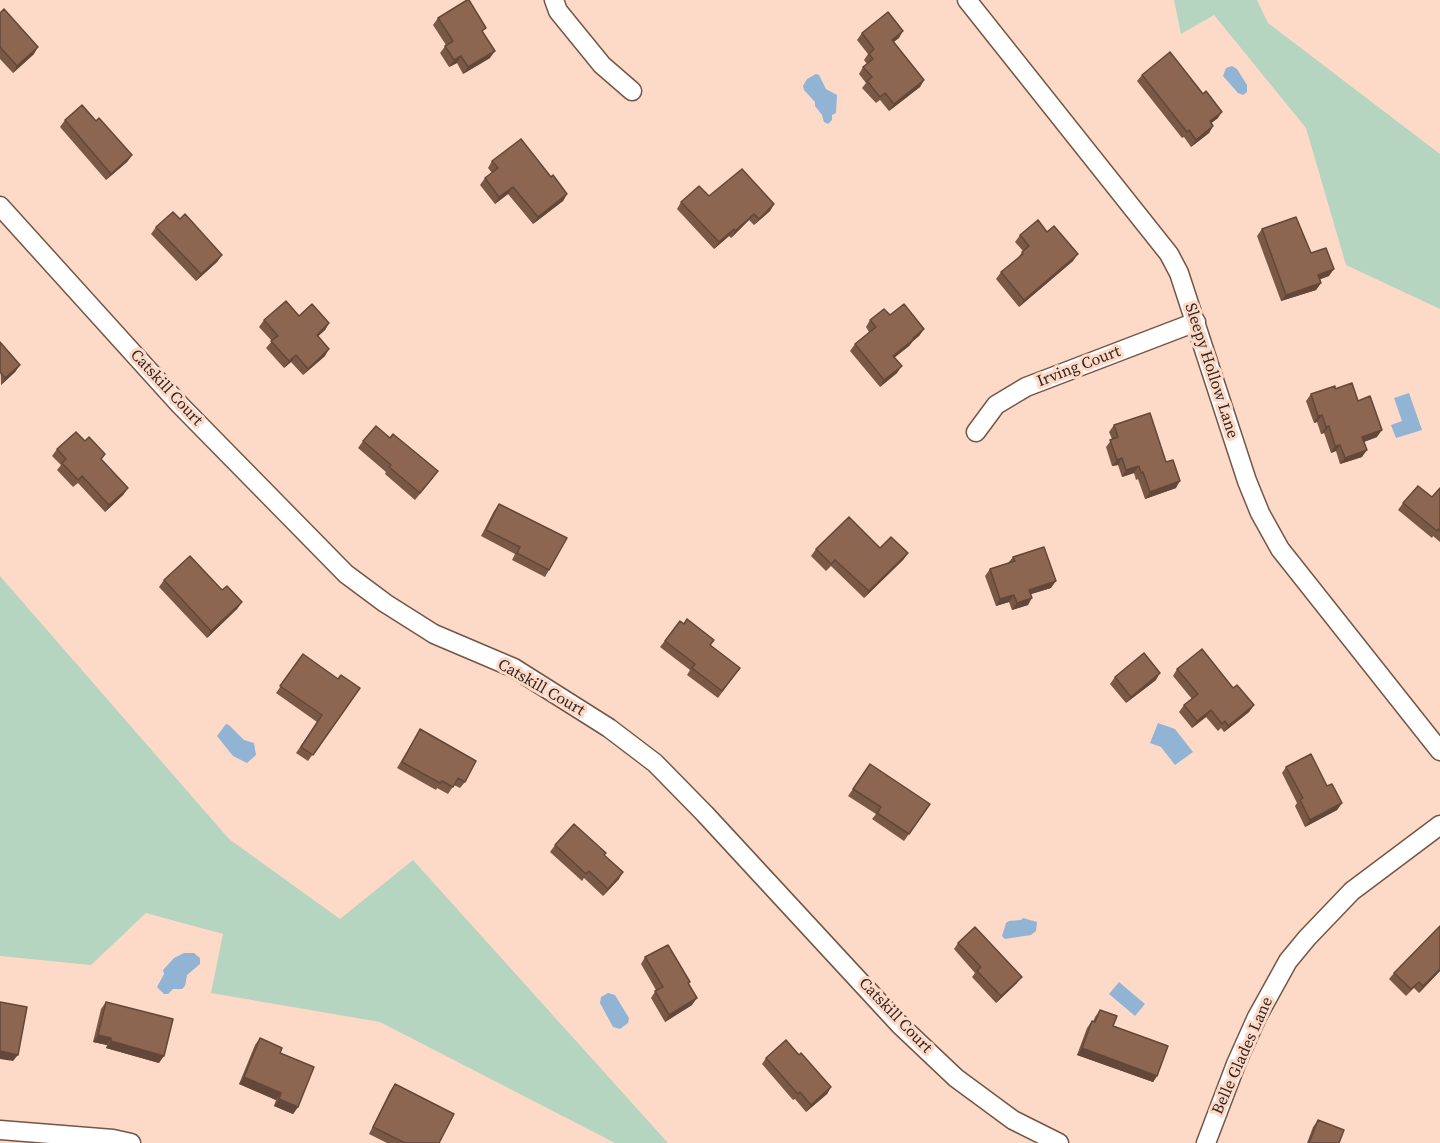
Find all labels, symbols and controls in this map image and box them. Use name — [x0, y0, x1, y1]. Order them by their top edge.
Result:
street label: Sleepy Hollow Lane — [1180, 301, 1242, 441]
street label: Irving Court — [1035, 342, 1123, 392]
street label: Catskill Court — [126, 346, 206, 430]
street label: Catskill Court — [494, 655, 588, 721]
street label: Catskill Court — [854, 974, 936, 1058]
street label: Belle Glades Lane — [1209, 994, 1277, 1118]

